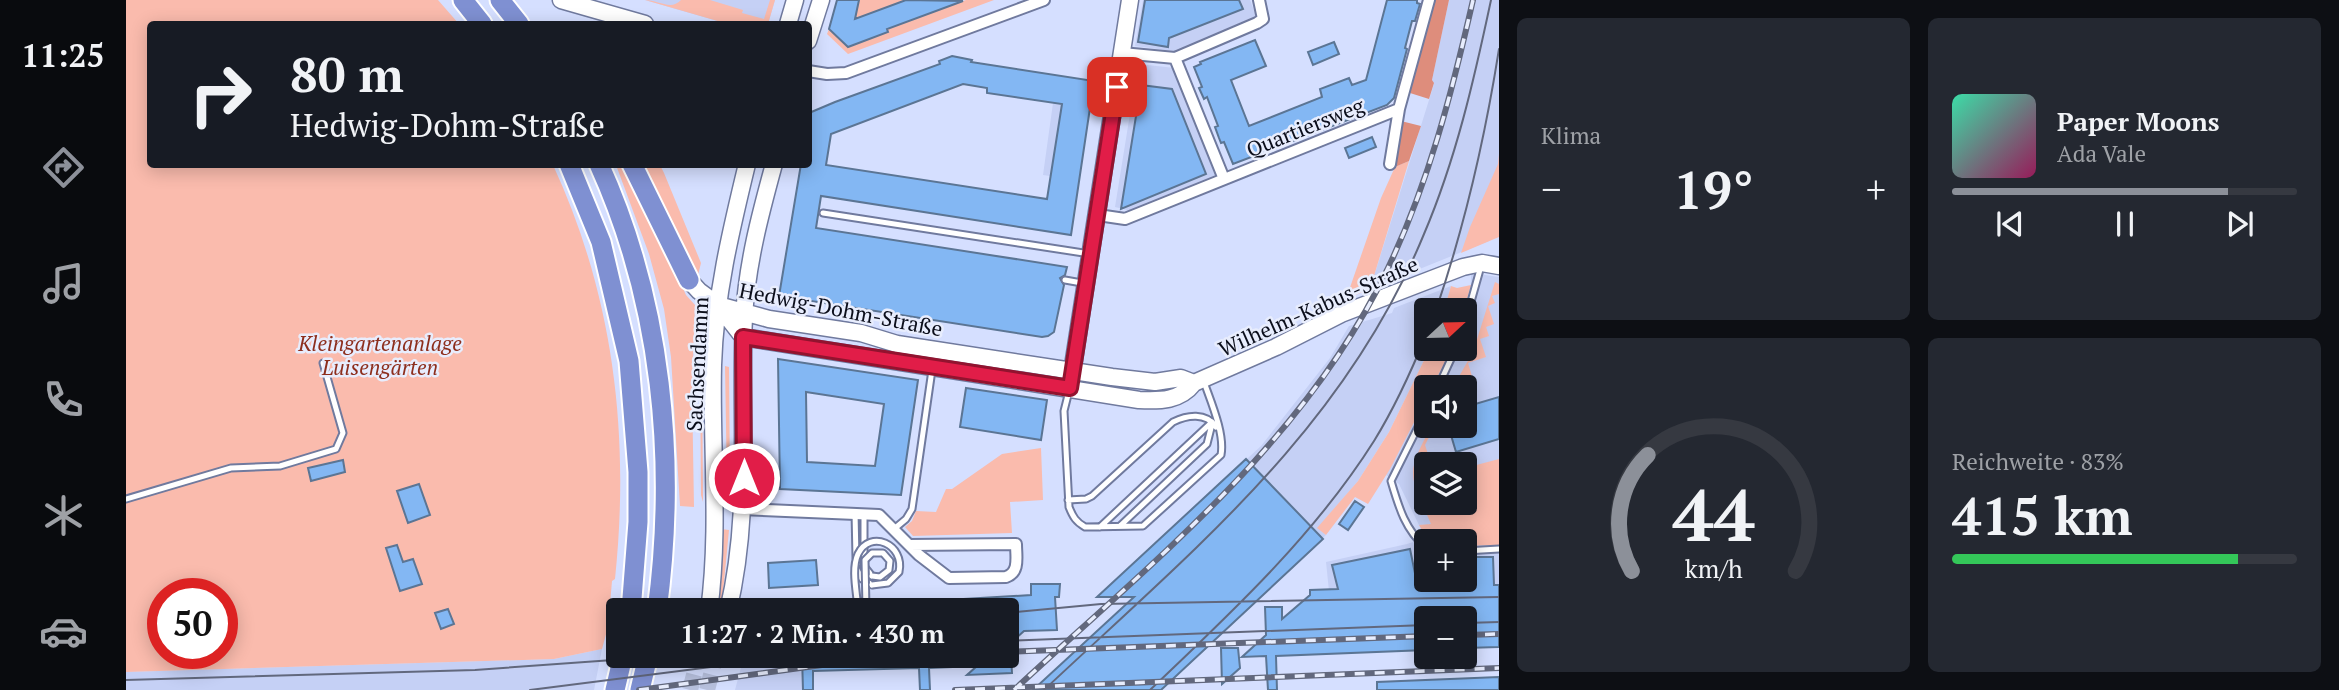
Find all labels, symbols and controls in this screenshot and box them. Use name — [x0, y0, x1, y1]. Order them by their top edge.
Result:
text: 11:25 — [21, 34, 105, 76]
text: 80 m — [290, 41, 404, 106]
icon: right — [175, 49, 266, 140]
pin — [1087, 57, 1147, 117]
icon: arrive — [1098, 68, 1136, 106]
street label: Quartiersweg — [1242, 90, 1369, 163]
text: Hedwig-Dohm-Straße — [290, 104, 605, 146]
text: Paper Moons — [2057, 104, 2220, 138]
text: Klima — [1541, 120, 1601, 151]
text: Ada Vale — [2057, 138, 2146, 169]
icon: directions — [39, 143, 88, 192]
text: 19° — [1673, 155, 1754, 224]
text: − — [1541, 164, 1561, 214]
text: + — [1866, 164, 1886, 214]
icon: previous — [1991, 205, 2029, 243]
icon: pause — [2106, 205, 2144, 243]
icon: next — [2221, 205, 2259, 243]
street label: Wilhelm-Kabus-Straße — [1214, 249, 1422, 363]
icon: music — [39, 259, 88, 308]
street label: Hedwig-Dohm-Straße — [737, 276, 945, 342]
street label: Sachsendamm — [679, 296, 715, 432]
north arrow — [1414, 298, 1477, 360]
map controls — [1414, 298, 1477, 669]
park label: Kleingartenanlage Luisengärten — [297, 329, 462, 381]
icon: phone — [39, 375, 88, 424]
button: sound — [1414, 375, 1477, 438]
position arrow — [707, 441, 781, 515]
text: Reichweite · 83% — [1952, 446, 2124, 477]
button: layers — [1414, 452, 1477, 515]
text: 44 — [1672, 465, 1755, 562]
text: 415 km — [1952, 481, 2133, 550]
icon: climate — [39, 491, 88, 540]
button: + — [1414, 529, 1477, 592]
text: km/h — [1685, 552, 1743, 585]
speed limit sign: 50 — [147, 578, 238, 669]
button: − — [1414, 606, 1477, 669]
icon: car — [39, 607, 88, 656]
text: 11:27 · 2 Min. · 430 m — [680, 616, 945, 650]

